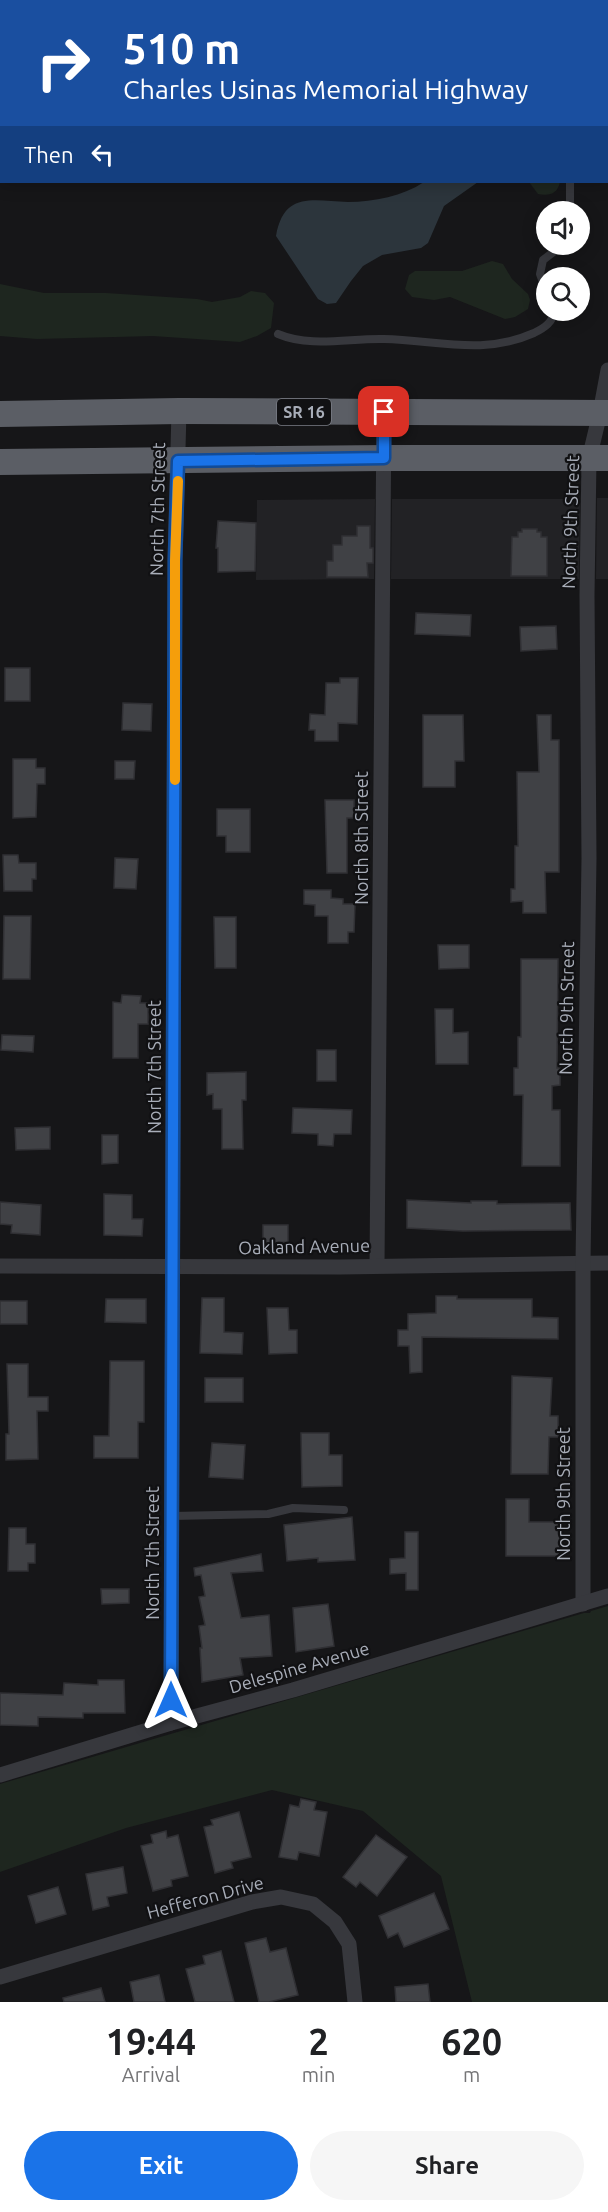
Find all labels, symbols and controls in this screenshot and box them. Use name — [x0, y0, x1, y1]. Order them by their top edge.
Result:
icon: right — [24, 24, 102, 102]
text: 510 m — [123, 25, 240, 72]
text: Charles Usinas Memorial Highway — [123, 74, 528, 104]
icon: left — [86, 138, 119, 171]
text: Then — [24, 142, 74, 167]
map controls — [536, 201, 590, 321]
button: sound — [536, 201, 590, 255]
button: search — [536, 267, 590, 321]
pin — [358, 386, 409, 437]
icon: arrive — [367, 395, 400, 428]
road number: SR 16 — [277, 399, 331, 425]
street label: North 7th Street — [146, 442, 168, 576]
street label: North 9th Street — [558, 455, 582, 589]
street label: North 8th Street — [351, 771, 371, 905]
street label: North 9th Street — [555, 941, 577, 1075]
street label: North 7th Street — [144, 1000, 164, 1134]
street label: Oakland Avenue — [238, 1235, 370, 1257]
street label: North 9th Street — [553, 1427, 573, 1561]
street label: North 7th Street — [142, 1486, 162, 1620]
street label: Delespine Avenue — [227, 1637, 371, 1697]
position arrow — [139, 1668, 203, 1732]
street label: Hefferon Drive — [144, 1872, 266, 1922]
text: 19:44 — [106, 2021, 196, 2062]
text: 2 — [308, 2021, 329, 2062]
text: 620 — [441, 2021, 502, 2062]
text: Arrival — [122, 2063, 180, 2086]
text: min — [302, 2063, 335, 2086]
text: m — [463, 2063, 480, 2086]
button: Exit — [24, 2131, 298, 2200]
button: Share — [310, 2131, 584, 2200]

